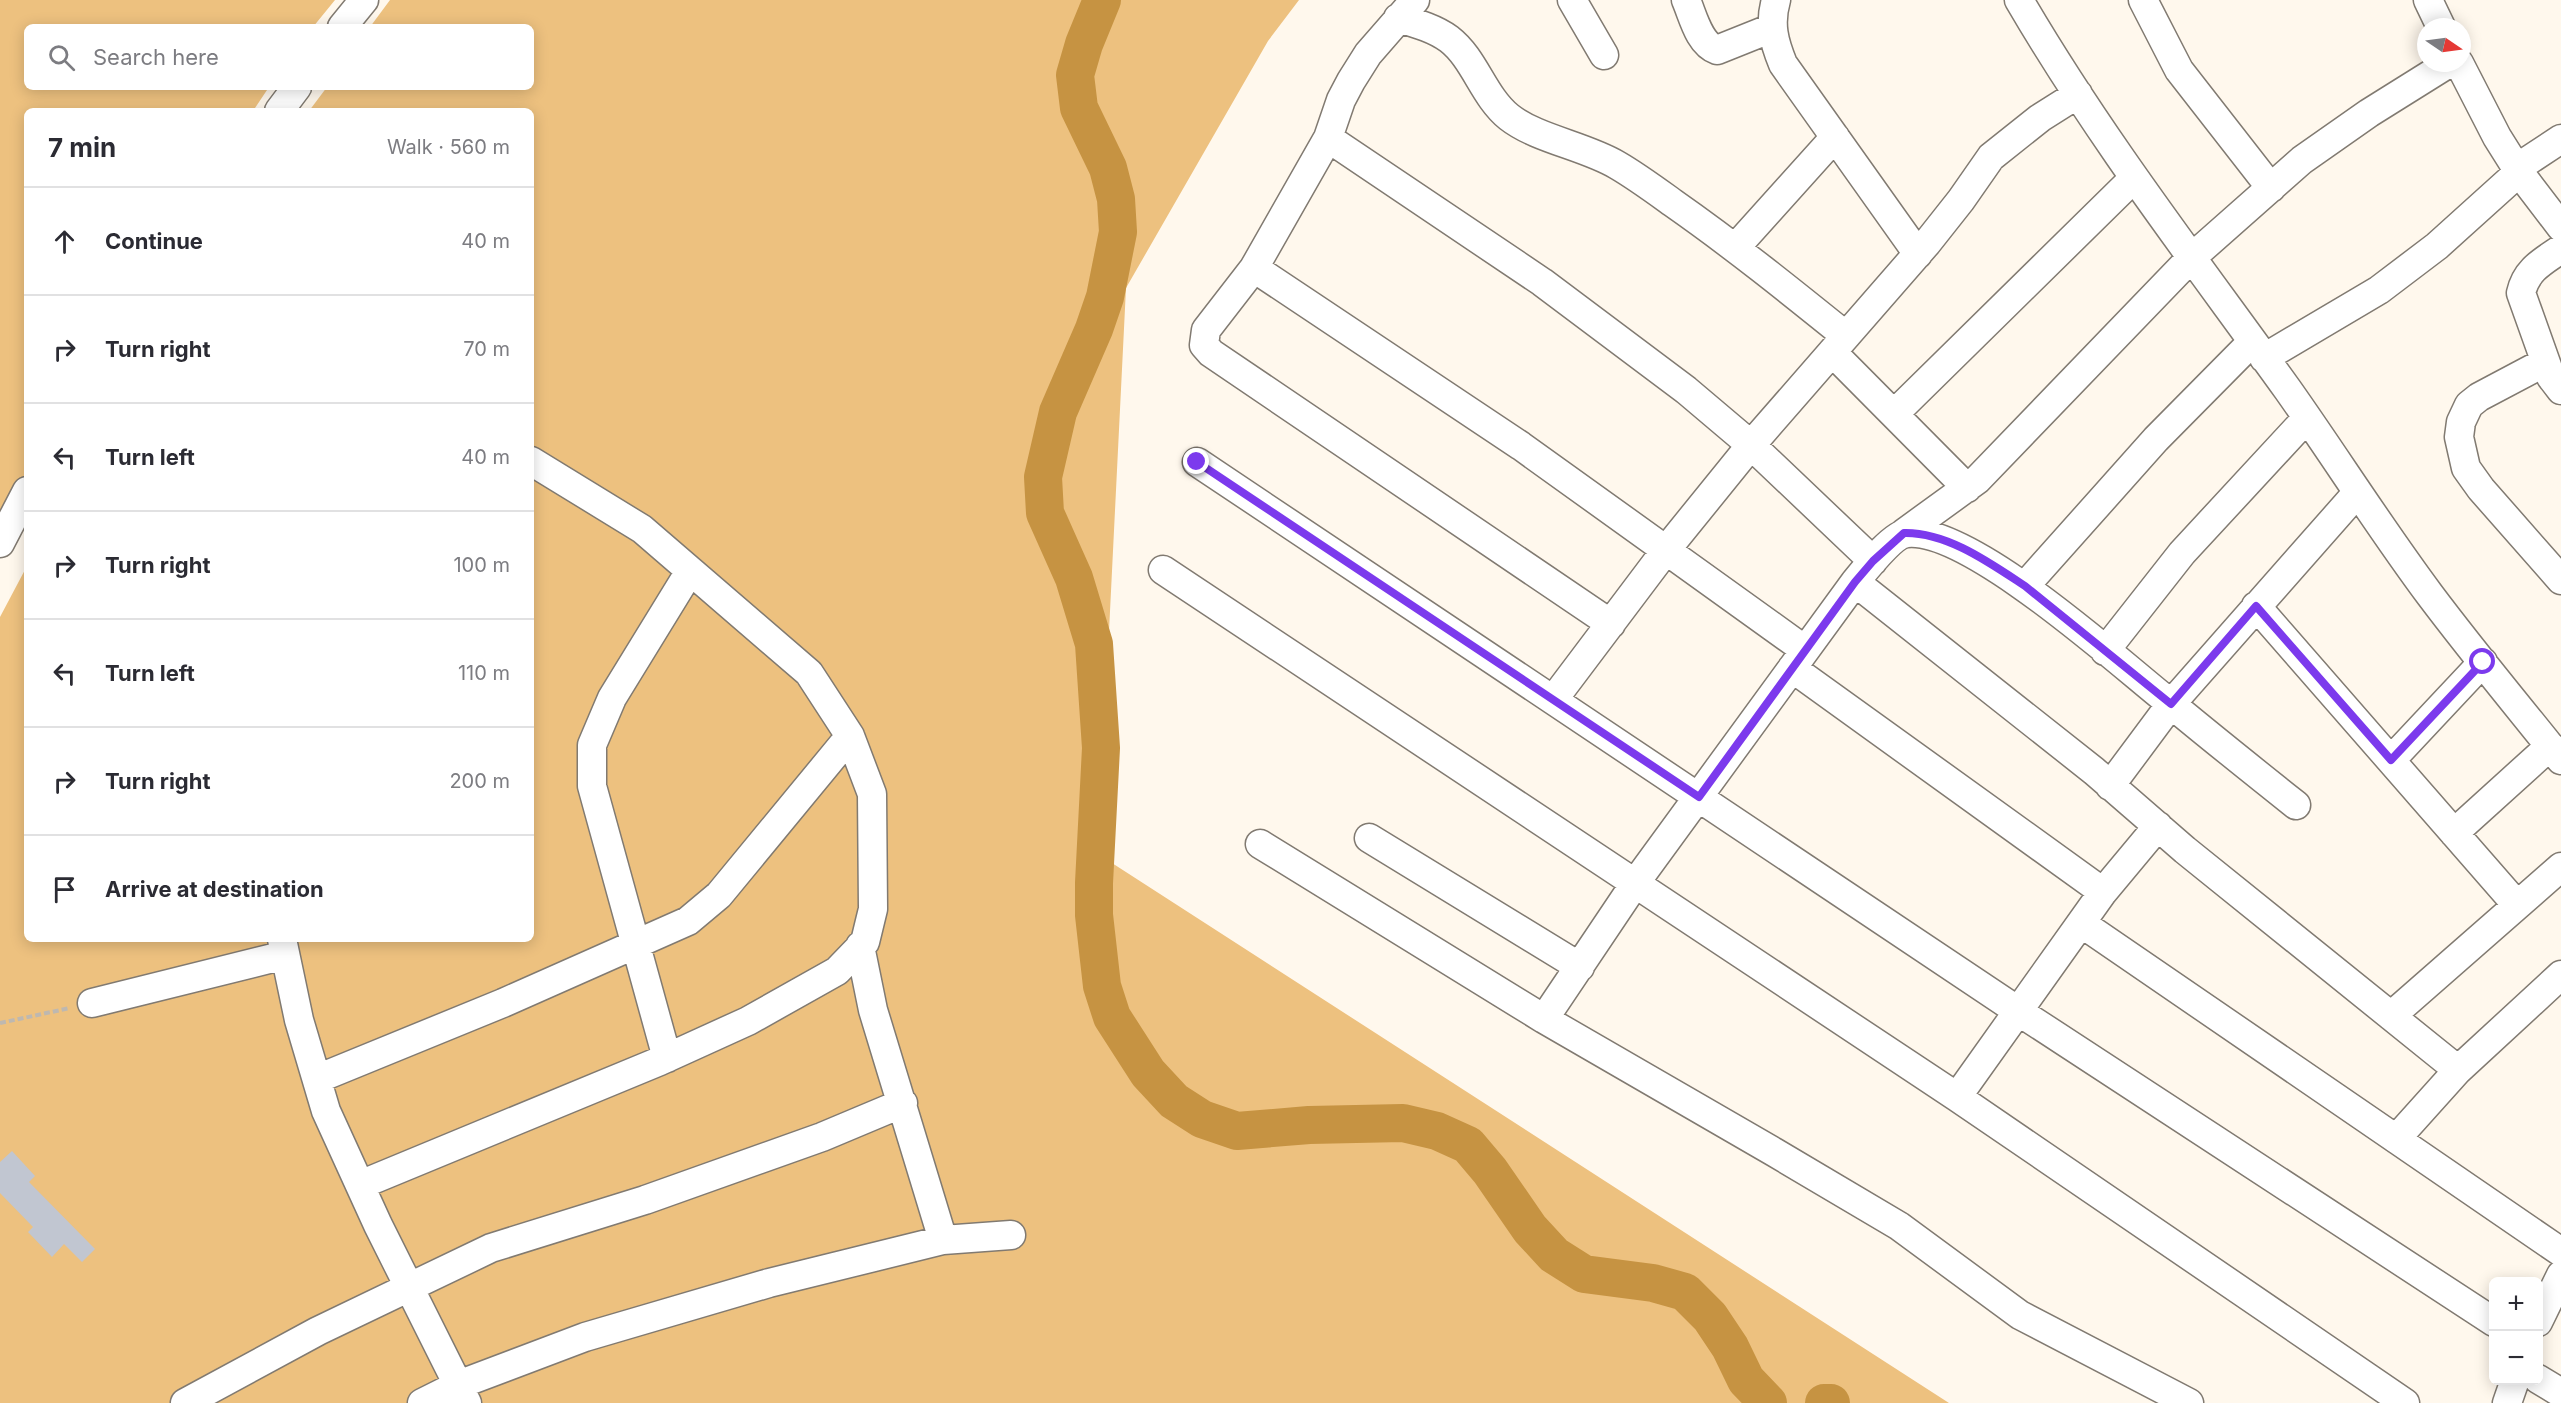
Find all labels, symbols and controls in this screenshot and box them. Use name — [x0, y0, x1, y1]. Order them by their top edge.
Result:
north arrow — [2417, 18, 2471, 72]
search box — [24, 24, 534, 90]
icon: search — [45, 41, 78, 74]
text: Search here — [93, 44, 219, 70]
text: 7 min — [48, 132, 116, 163]
text: Walk · 560 m — [387, 135, 510, 159]
icon: ahead — [48, 225, 81, 258]
text: Continue — [105, 228, 203, 254]
text: 40 m — [461, 229, 510, 253]
icon: right — [48, 333, 81, 366]
text: Turn right — [105, 336, 211, 362]
text: 70 m — [463, 337, 510, 361]
icon: left — [48, 441, 81, 474]
text: Turn left — [105, 444, 195, 470]
text: 40 m — [461, 445, 510, 469]
route end — [1183, 448, 1209, 474]
icon: right — [48, 549, 81, 582]
text: Turn right — [105, 552, 211, 578]
text: 100 m — [453, 553, 510, 577]
route start — [2469, 648, 2495, 674]
icon: left — [48, 657, 81, 690]
text: Turn left — [105, 660, 195, 686]
text: 110 m — [458, 661, 510, 685]
icon: right — [48, 765, 81, 798]
text: Turn right — [105, 768, 211, 794]
text: 200 m — [449, 769, 510, 793]
icon: arrive — [48, 873, 81, 906]
text: Arrive at destination — [105, 876, 324, 902]
map controls — [2489, 1277, 2543, 1385]
button: + — [2489, 1277, 2543, 1331]
button: − — [2489, 1331, 2543, 1385]

